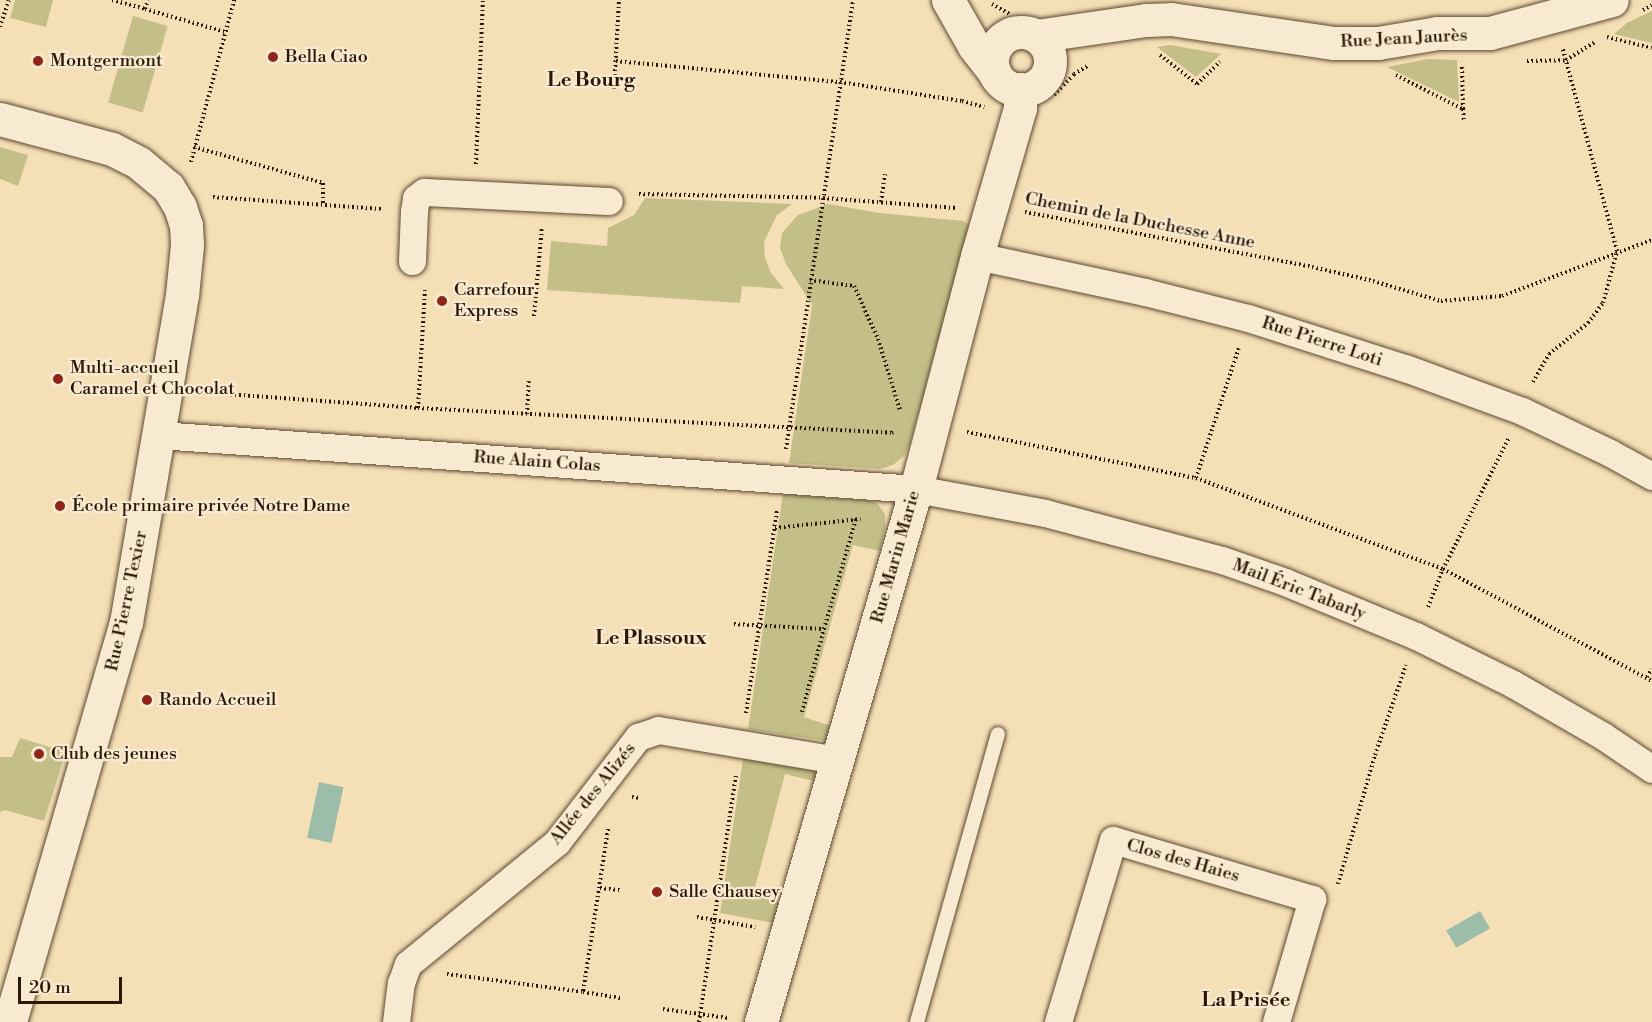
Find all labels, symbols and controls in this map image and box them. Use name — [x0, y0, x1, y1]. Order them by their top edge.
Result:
street label: Rue Jean Jaurès — [1340, 25, 1468, 53]
place label: Bella Ciao — [285, 46, 368, 68]
place label: Montgermont — [50, 50, 162, 72]
marker: Bella Ciao — [266, 50, 280, 64]
marker: Montgermont — [31, 54, 45, 68]
district label: Le Bourg — [547, 68, 635, 92]
street label: Chemin de la Duchesse Anne — [1023, 188, 1257, 254]
place label: Carrefour Express — [454, 280, 535, 322]
marker: Carrefour Express — [435, 294, 449, 308]
street label: Rue Pierre Loti — [1259, 312, 1385, 372]
place label: Multi-accueil Caramel et Chocolat — [70, 358, 235, 400]
marker: Multi-accueil Caramel et Chocolat — [51, 372, 65, 386]
street label: Rue Alain Colas — [473, 447, 601, 477]
street label: Rue Marin Marie — [867, 488, 925, 626]
place label: École primaire privée Notre Dame — [72, 495, 350, 517]
marker: École primaire privée Notre Dame — [53, 499, 67, 513]
street label: Rue Pierre Texier — [102, 529, 152, 673]
street label: Mail Éric Tabarly — [1229, 555, 1369, 625]
district label: Le Plassoux — [595, 626, 707, 650]
place label: Rando Accueil — [159, 689, 276, 711]
marker: Rando Accueil — [140, 693, 154, 707]
street label: Allée des Alizés — [545, 739, 641, 849]
place label: Club des jeunes — [51, 743, 177, 765]
marker: Club des jeunes — [32, 747, 46, 761]
street label: Clos des Haies — [1124, 835, 1242, 887]
place label: Salle Chausey — [669, 881, 780, 903]
marker: Salle Chausey — [650, 885, 664, 899]
scale bar — [21, 965, 124, 1003]
text: 20 m — [29, 976, 71, 999]
district label: La Prisée — [1202, 988, 1290, 1012]

